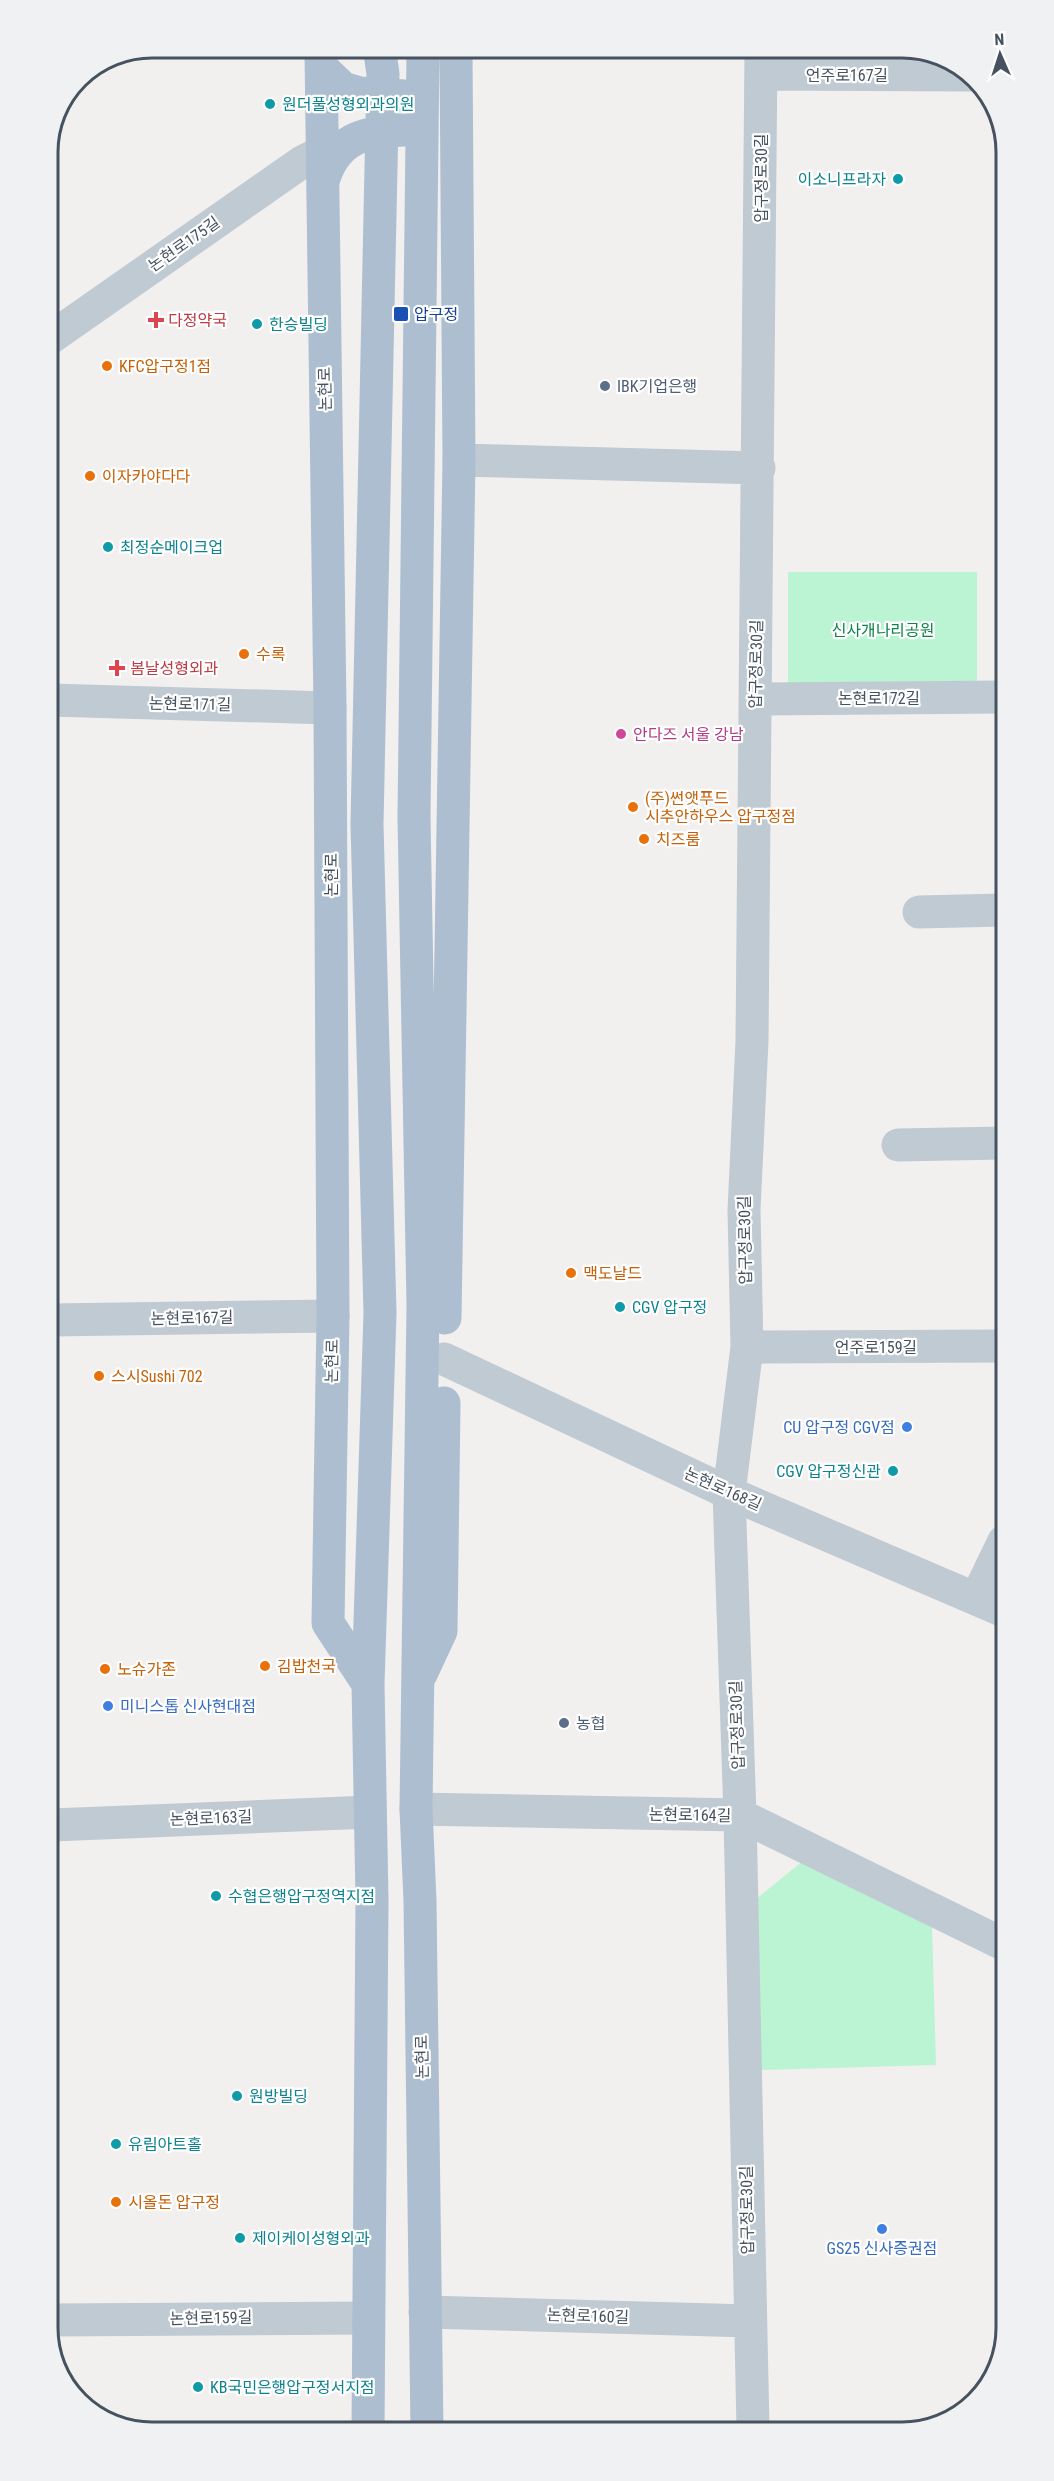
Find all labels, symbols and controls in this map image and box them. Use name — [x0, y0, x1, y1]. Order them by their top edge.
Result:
north arrow — [970, 24, 1030, 84]
text: N — [994, 30, 1005, 49]
street label: 언주로167길 — [806, 66, 888, 85]
place label: 원더풀성형외과의원 — [282, 95, 414, 114]
marker: 원더풀성형외과의원 — [263, 97, 277, 111]
street label: 압구정로30길 — [752, 133, 771, 223]
place label: 이소니프라자 — [798, 170, 886, 189]
marker: 이소니프라자 — [891, 172, 905, 186]
street label: 논현로175길 — [145, 213, 223, 275]
marker: 압구정 — [392, 305, 410, 323]
place label: 압구정 — [414, 305, 458, 324]
place label: 다정약국 — [168, 311, 227, 330]
marker: 다정약국 — [149, 313, 163, 327]
place label: 한승빌딩 — [269, 315, 328, 334]
marker: 한승빌딩 — [250, 317, 264, 331]
place label: KFC압구정1점 — [119, 357, 211, 376]
marker: KFC압구정1점 — [100, 359, 114, 373]
street label: 논현로 — [315, 366, 335, 411]
place label: IBK기업은행 — [617, 377, 697, 396]
marker: IBK기업은행 — [598, 379, 612, 393]
place label: 이자카야다다 — [102, 467, 191, 486]
marker: 이자카야다다 — [83, 469, 97, 483]
place label: 최정순메이크업 — [120, 538, 223, 557]
marker: 최정순메이크업 — [101, 540, 115, 554]
street label: 압구정로30길 — [746, 619, 766, 709]
park label: 신사개나리공원 — [831, 621, 935, 640]
place label: 수록 — [256, 645, 286, 664]
marker: 수록 — [237, 647, 251, 661]
marker: 봄날성형외과 — [108, 659, 126, 677]
place label: 봄날성형외과 — [130, 659, 219, 678]
street label: 논현로172길 — [838, 689, 920, 708]
street label: 논현로171길 — [149, 694, 231, 714]
place label: 안다즈 서울 강남 — [633, 725, 744, 744]
marker: 안다즈 서울 강남 — [614, 727, 628, 741]
place label: (주)썬앳푸드 시추안하우스 압구정점 — [645, 789, 796, 826]
marker: (주)썬앳푸드 시추안하우스 압구정점 — [626, 800, 640, 814]
place label: 치즈룸 — [656, 830, 700, 849]
marker: 치즈룸 — [637, 832, 651, 846]
street label: 논현로 — [322, 853, 341, 897]
street label: 압구정로30길 — [735, 1195, 755, 1285]
place label: 맥도날드 — [583, 1264, 642, 1283]
marker: 맥도날드 — [564, 1266, 578, 1280]
place label: CGV 압구정 — [632, 1298, 707, 1317]
marker: CGV 압구정 — [613, 1300, 627, 1314]
street label: 논현로167길 — [151, 1308, 233, 1328]
street label: 논현로 — [322, 1338, 342, 1383]
street label: 언주로159길 — [835, 1338, 917, 1357]
place label: 스시Sushi 702 — [111, 1367, 203, 1386]
marker: 스시Sushi 702 — [92, 1369, 106, 1383]
place label: CU 압구정 CGV점 — [783, 1418, 895, 1437]
marker: CU 압구정 CGV점 — [900, 1420, 914, 1434]
place label: CGV 압구정신관 — [776, 1462, 881, 1481]
street label: 논현로168길 — [681, 1464, 765, 1514]
marker: CGV 압구정신관 — [886, 1464, 900, 1478]
place label: 김밥천국 — [277, 1657, 336, 1676]
marker: 김밥천국 — [258, 1659, 272, 1673]
place label: 노슈가존 — [117, 1660, 176, 1679]
marker: 노슈가존 — [98, 1662, 112, 1676]
street label: 압구정로30길 — [726, 1680, 748, 1770]
place label: 미니스톱 신사현대점 — [120, 1697, 256, 1716]
marker: 미니스톱 신사현대점 — [101, 1699, 115, 1713]
place label: 농협 — [576, 1714, 605, 1733]
marker: 농협 — [557, 1716, 571, 1730]
street label: 논현로164길 — [649, 1805, 731, 1825]
street label: 논현로163길 — [169, 1807, 253, 1829]
place label: 수협은행압구정역지점 — [228, 1887, 375, 1906]
marker: 수협은행압구정역지점 — [209, 1889, 223, 1903]
street label: 논현로 — [412, 2034, 432, 2079]
place label: 원방빌딩 — [249, 2087, 308, 2106]
marker: 원방빌딩 — [230, 2089, 244, 2103]
place label: 유림아트홀 — [128, 2135, 202, 2154]
marker: 유림아트홀 — [109, 2137, 123, 2151]
street label: 압구정로30길 — [737, 2165, 757, 2255]
place label: 시올돈 압구정 — [128, 2193, 220, 2212]
marker: 시올돈 압구정 — [109, 2195, 123, 2209]
marker: GS25 신사증권점 — [875, 2222, 889, 2236]
place label: 제이케이성형외과 — [252, 2229, 370, 2248]
marker: 제이케이성형외과 — [233, 2231, 247, 2245]
place label: GS25 신사증권점 — [827, 2239, 937, 2258]
street label: 논현로160길 — [546, 2305, 630, 2327]
street label: 논현로159길 — [170, 2308, 252, 2328]
place label: KB국민은행압구정서지점 — [210, 2378, 375, 2397]
marker: KB국민은행압구정서지점 — [191, 2380, 205, 2394]

